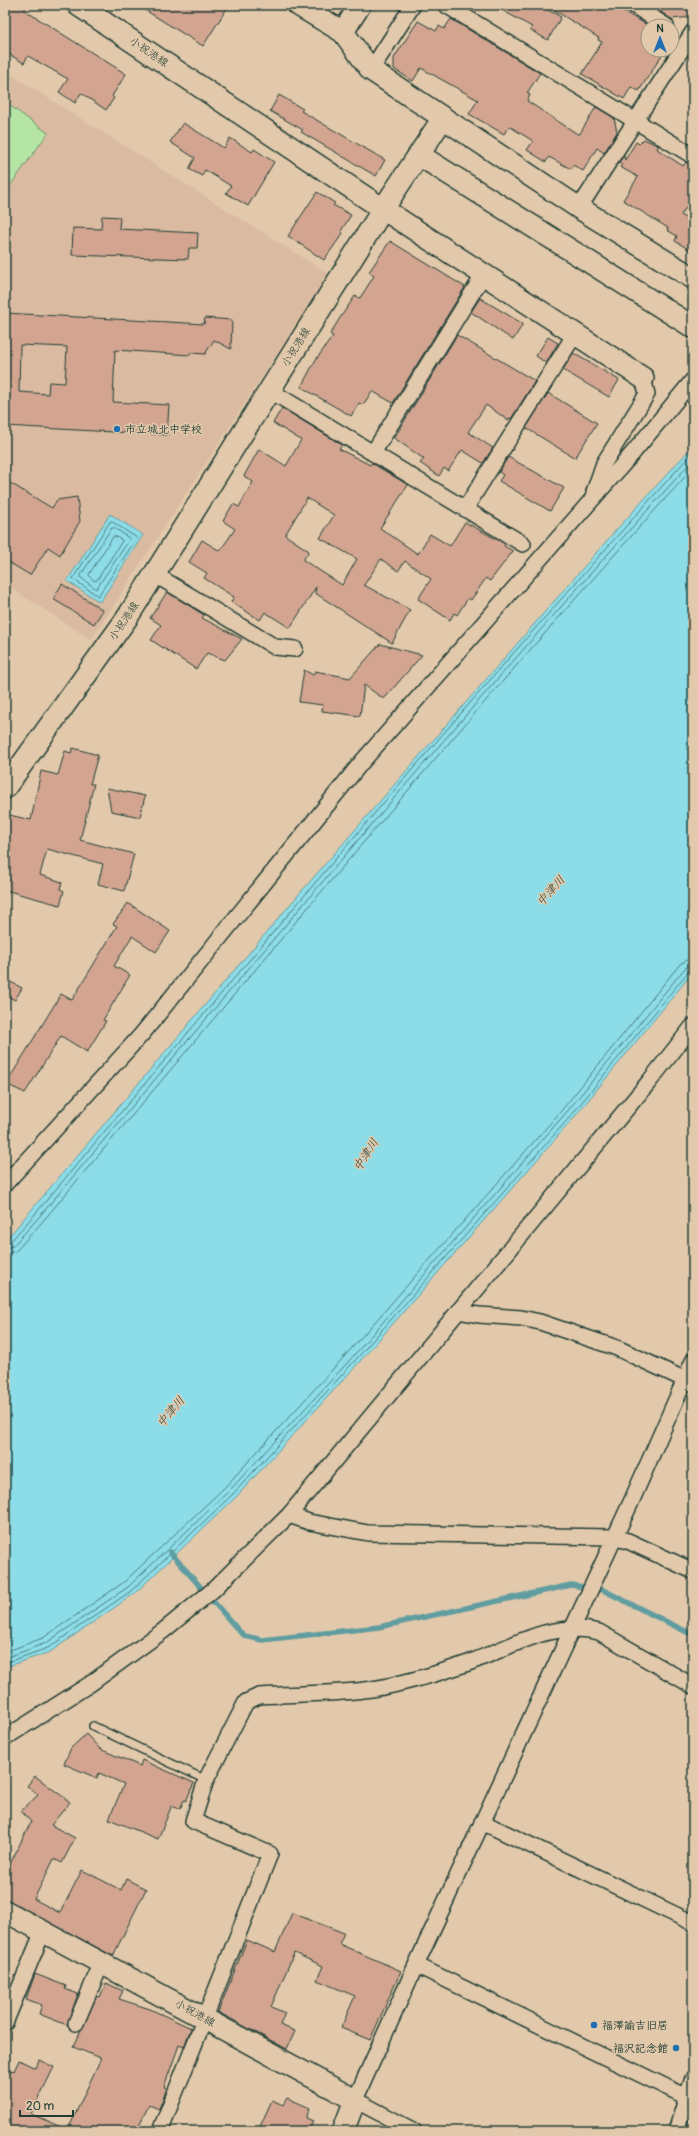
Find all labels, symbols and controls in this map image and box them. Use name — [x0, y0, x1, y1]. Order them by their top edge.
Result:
north arrow — [640, 18, 680, 58]
text: N — [656, 22, 664, 35]
street label: 小祝港線 — [127, 34, 171, 70]
street label: 小祝港線 — [279, 325, 313, 369]
place label: 市立城北中学校 — [125, 423, 202, 436]
marker: 市立城北中学校 — [112, 424, 122, 434]
street label: 小祝港線 — [106, 599, 142, 643]
water label: 中津川 — [533, 873, 569, 909]
water label: 中津川 — [350, 1136, 382, 1174]
water label: 中津川 — [154, 1393, 188, 1431]
street label: 小祝港線 — [173, 1997, 217, 2029]
place label: 福澤諭吉旧居 — [602, 2019, 668, 2032]
marker: 福澤諭吉旧居 — [589, 2020, 599, 2030]
place label: 福沢記念館 — [613, 2042, 668, 2055]
marker: 福沢記念館 — [671, 2043, 681, 2053]
scale bar — [20, 2092, 73, 2118]
text: 20 m — [26, 2099, 55, 2114]

